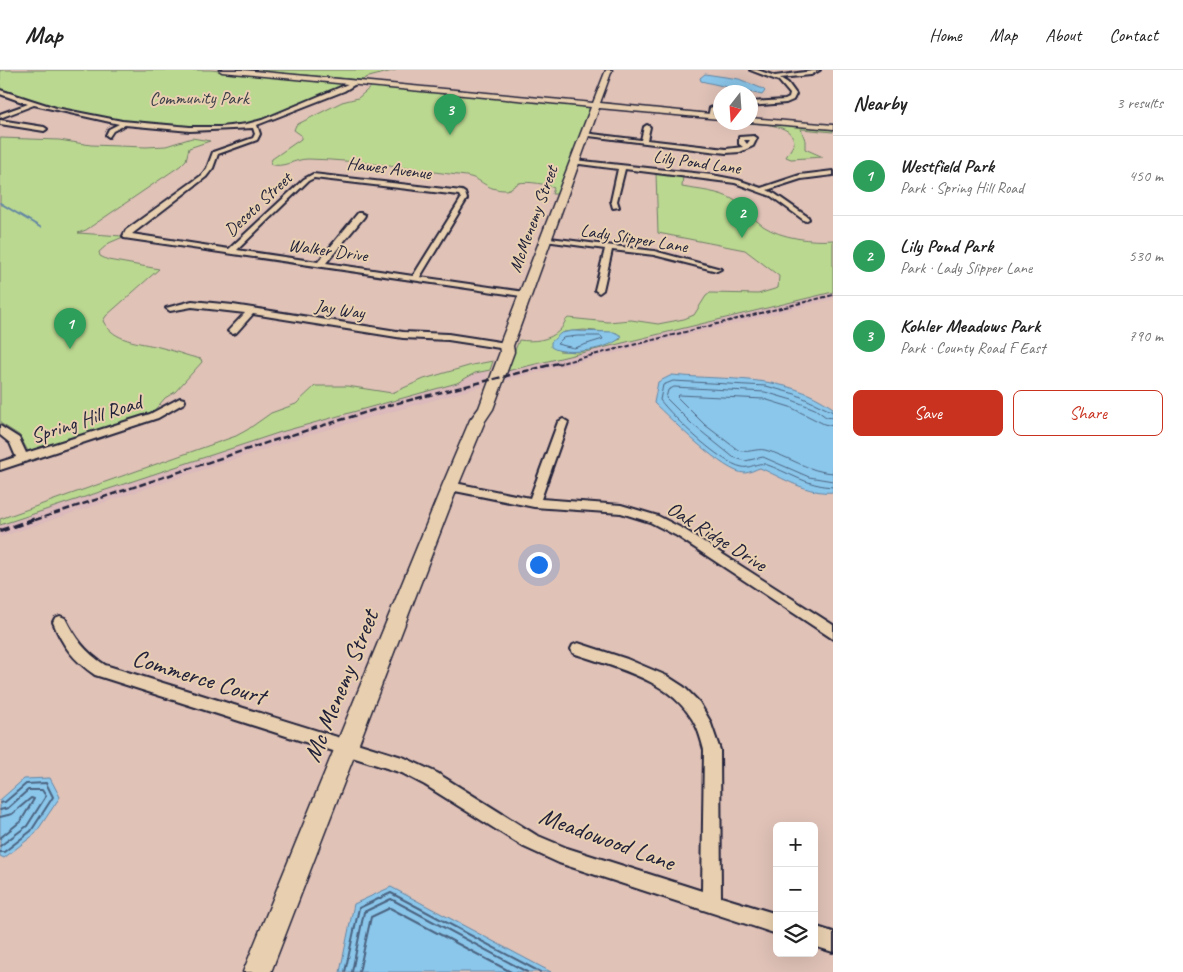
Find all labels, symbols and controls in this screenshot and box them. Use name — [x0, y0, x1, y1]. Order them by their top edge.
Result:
text: Map — [25, 20, 62, 50]
text: Home — [929, 24, 962, 46]
text: Map — [990, 24, 1017, 46]
text: About — [1045, 24, 1081, 46]
text: Contact — [1109, 24, 1158, 46]
north arrow — [713, 85, 758, 130]
park label: Community Park — [149, 87, 250, 109]
text: Nearby — [853, 90, 906, 116]
text: 3 results — [1116, 93, 1163, 113]
pin: 3 — [434, 94, 466, 135]
street label: Lily Pond Lane — [652, 145, 743, 179]
street label: Hawes Avenue — [346, 152, 434, 184]
text: Westfield Park — [900, 154, 994, 178]
street label: McMenemy Street — [504, 161, 563, 275]
street label: Desoto Street — [220, 166, 298, 241]
text: 1 — [865, 166, 873, 186]
text: 450 m — [1129, 166, 1163, 186]
text: Park · Spring Hill Road — [900, 178, 1024, 198]
pin: 2 — [726, 197, 758, 238]
street label: Lady Slipper Lane — [579, 219, 690, 257]
street label: Walker Drive — [287, 234, 370, 267]
text: Lily Pond Park — [900, 234, 993, 258]
text: 2 — [865, 246, 873, 266]
text: 530 m — [1129, 246, 1163, 266]
text: Park · Lady Slipper Lane — [900, 258, 1032, 278]
street label: Jay Way — [313, 294, 368, 324]
pin: 1 — [54, 308, 86, 349]
text: Kohler Meadows Park — [900, 314, 1040, 338]
text: 3 — [865, 326, 873, 346]
text: 790 m — [1129, 326, 1163, 346]
text: Park · County Road F East — [900, 338, 1045, 358]
street label: Spring Hill Road — [27, 388, 148, 449]
button: Save — [853, 390, 1003, 436]
button: Share — [1013, 390, 1163, 436]
street label: Oak Ridge Drive — [662, 495, 773, 577]
your location — [526, 552, 552, 578]
street label: Mc Menemy Street — [296, 603, 387, 767]
street label: Commerce Court — [129, 642, 273, 713]
street label: Meadowood Lane — [535, 800, 681, 879]
map controls — [773, 822, 818, 957]
button: + — [773, 822, 818, 867]
button: − — [773, 867, 818, 912]
button: layers — [773, 912, 818, 957]

